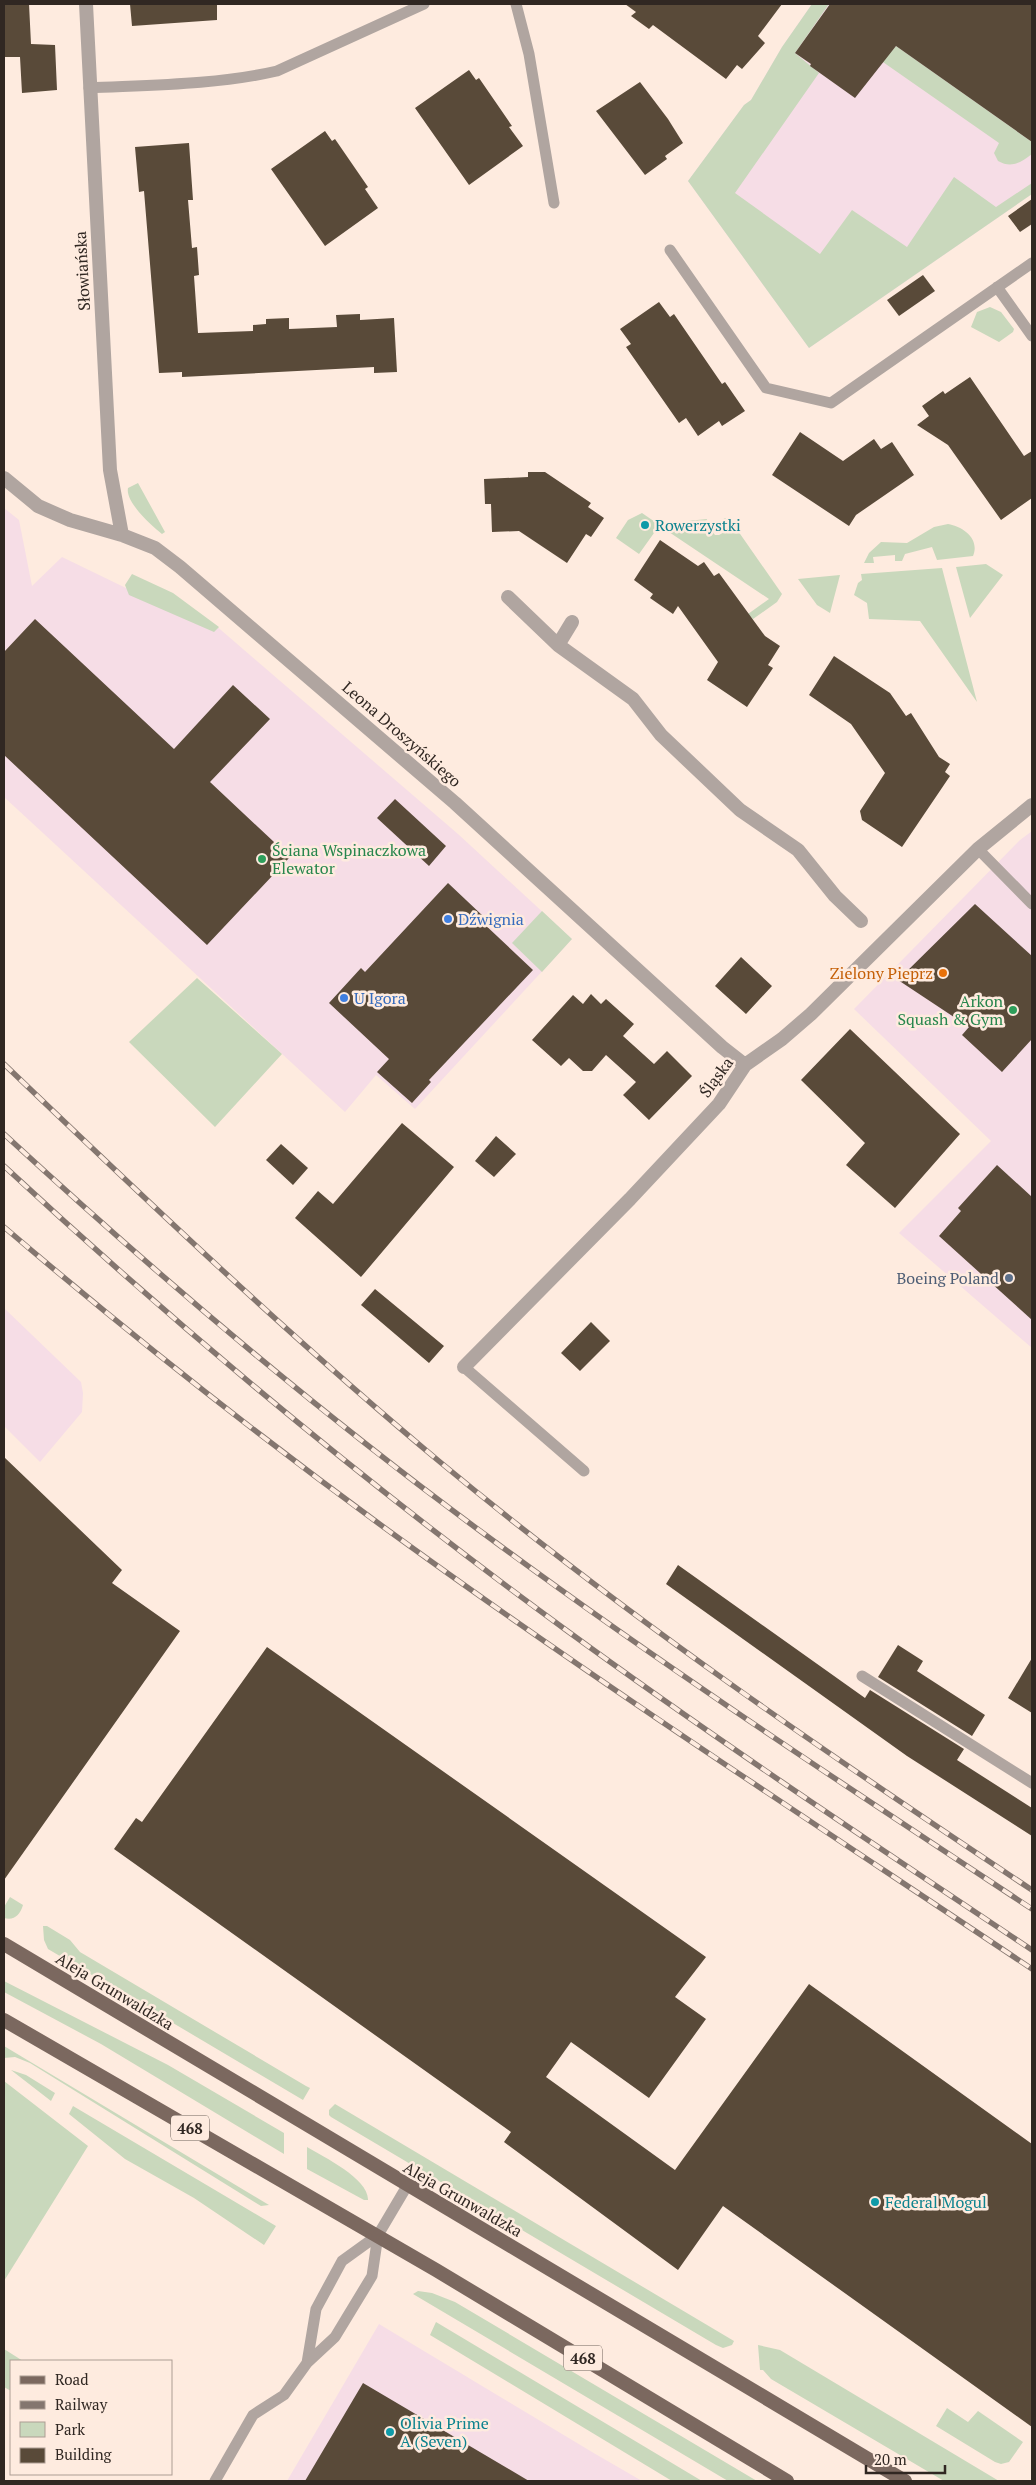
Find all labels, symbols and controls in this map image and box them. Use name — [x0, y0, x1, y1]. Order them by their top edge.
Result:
street label: Słowiańska — [69, 231, 95, 311]
place label: Rowerzystki — [655, 514, 741, 536]
marker: Rowerzystki — [639, 519, 651, 531]
street label: Leona Droszyńskiego — [338, 676, 466, 792]
place label: Ściana Wspinaczkowa Elewator — [272, 839, 426, 879]
marker: Ściana Wspinaczkowa Elewator — [256, 853, 268, 865]
place label: Dźwignia — [458, 908, 524, 930]
marker: Dźwignia — [442, 913, 454, 925]
place label: Zielony Pieprz — [830, 962, 933, 984]
marker: Zielony Pieprz — [937, 967, 949, 979]
place label: U Igora — [354, 987, 406, 1009]
place label: Arkon Squash & Gym — [897, 990, 1003, 1030]
marker: U Igora — [338, 992, 350, 1004]
marker: Arkon Squash & Gym — [1007, 1004, 1019, 1016]
street label: Śląska — [694, 1052, 738, 1102]
place label: Boeing Poland — [896, 1267, 999, 1289]
marker: Boeing Poland — [1003, 1272, 1015, 1284]
street label: Aleja Grunwaldzka — [52, 1947, 178, 2035]
road number: 468 — [171, 2116, 209, 2140]
street label: Aleja Grunwaldzka — [400, 2156, 526, 2242]
place label: Federal Mogul — [885, 2191, 987, 2213]
marker: Federal Mogul — [869, 2196, 881, 2208]
road number: 468 — [564, 2346, 602, 2370]
legend — [10, 2360, 172, 2475]
text: Road — [55, 2369, 88, 2389]
text: Railway — [55, 2394, 108, 2414]
place label: Olivia Prime A (Seven) — [400, 2412, 489, 2452]
text: Park — [55, 2419, 85, 2439]
marker: Olivia Prime A (Seven) — [384, 2426, 396, 2438]
scale bar — [866, 2442, 945, 2474]
text: Building — [55, 2444, 113, 2464]
text: 20 m — [874, 2449, 907, 2469]

